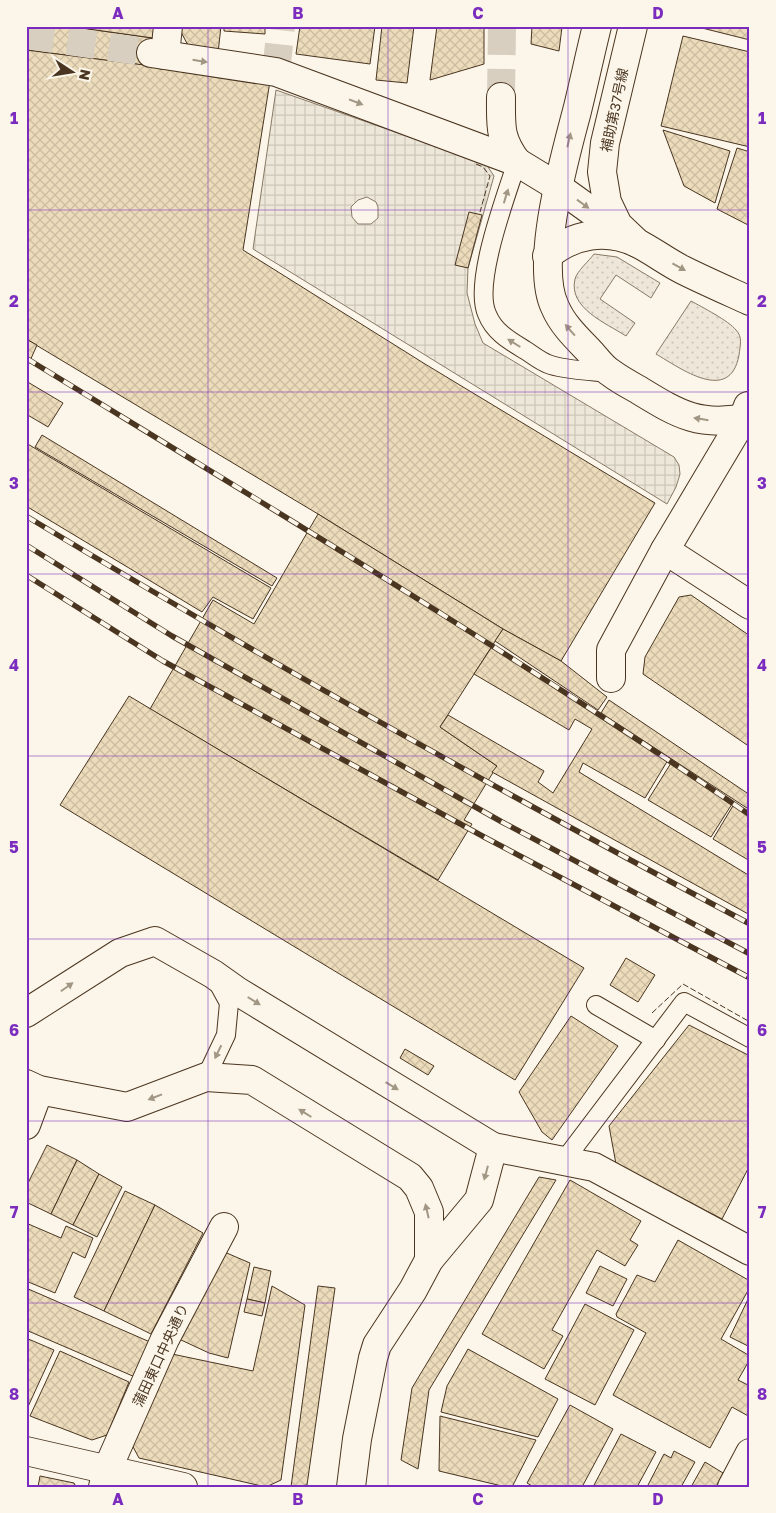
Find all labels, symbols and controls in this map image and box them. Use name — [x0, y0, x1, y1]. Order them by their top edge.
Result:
text: A — [112, 3, 124, 23]
text: B — [292, 3, 304, 23]
text: C — [472, 3, 484, 23]
text: D — [652, 3, 664, 23]
north arrow — [48, 48, 98, 98]
one-way arrow — [192, 57, 208, 65]
street label: 補助第37号線 — [597, 66, 631, 154]
text: N — [76, 68, 95, 82]
one-way arrow — [349, 99, 363, 107]
text: 1 — [10, 108, 18, 128]
text: 1 — [758, 108, 766, 128]
one-way arrow — [565, 132, 573, 147]
one-way arrow — [503, 189, 511, 204]
one-way arrow — [576, 199, 589, 209]
one-way arrow — [672, 263, 686, 272]
text: 2 — [9, 291, 19, 311]
text: 2 — [757, 291, 767, 311]
one-way arrow — [564, 324, 576, 336]
one-way arrow — [508, 339, 521, 348]
one-way arrow — [693, 415, 709, 423]
text: 3 — [9, 473, 19, 493]
text: 3 — [757, 473, 767, 493]
text: 4 — [9, 655, 19, 675]
text: 4 — [757, 655, 767, 675]
text: 5 — [9, 837, 19, 857]
text: 5 — [757, 837, 767, 857]
one-way arrow — [60, 982, 74, 992]
one-way arrow — [247, 996, 260, 1005]
text: 6 — [9, 1020, 19, 1040]
text: 6 — [757, 1020, 767, 1040]
one-way arrow — [214, 1044, 222, 1059]
one-way arrow — [386, 1081, 399, 1090]
one-way arrow — [147, 1093, 162, 1101]
one-way arrow — [298, 1108, 311, 1117]
one-way arrow — [482, 1166, 490, 1181]
text: 7 — [10, 1202, 19, 1222]
text: 7 — [758, 1202, 767, 1222]
one-way arrow — [423, 1204, 431, 1219]
street label: 蒲田東口中央通り — [129, 1301, 191, 1409]
text: 8 — [9, 1384, 19, 1404]
text: 8 — [757, 1384, 767, 1404]
text: A — [112, 1489, 124, 1509]
text: B — [292, 1489, 304, 1509]
text: C — [472, 1489, 484, 1509]
text: D — [652, 1489, 664, 1509]

